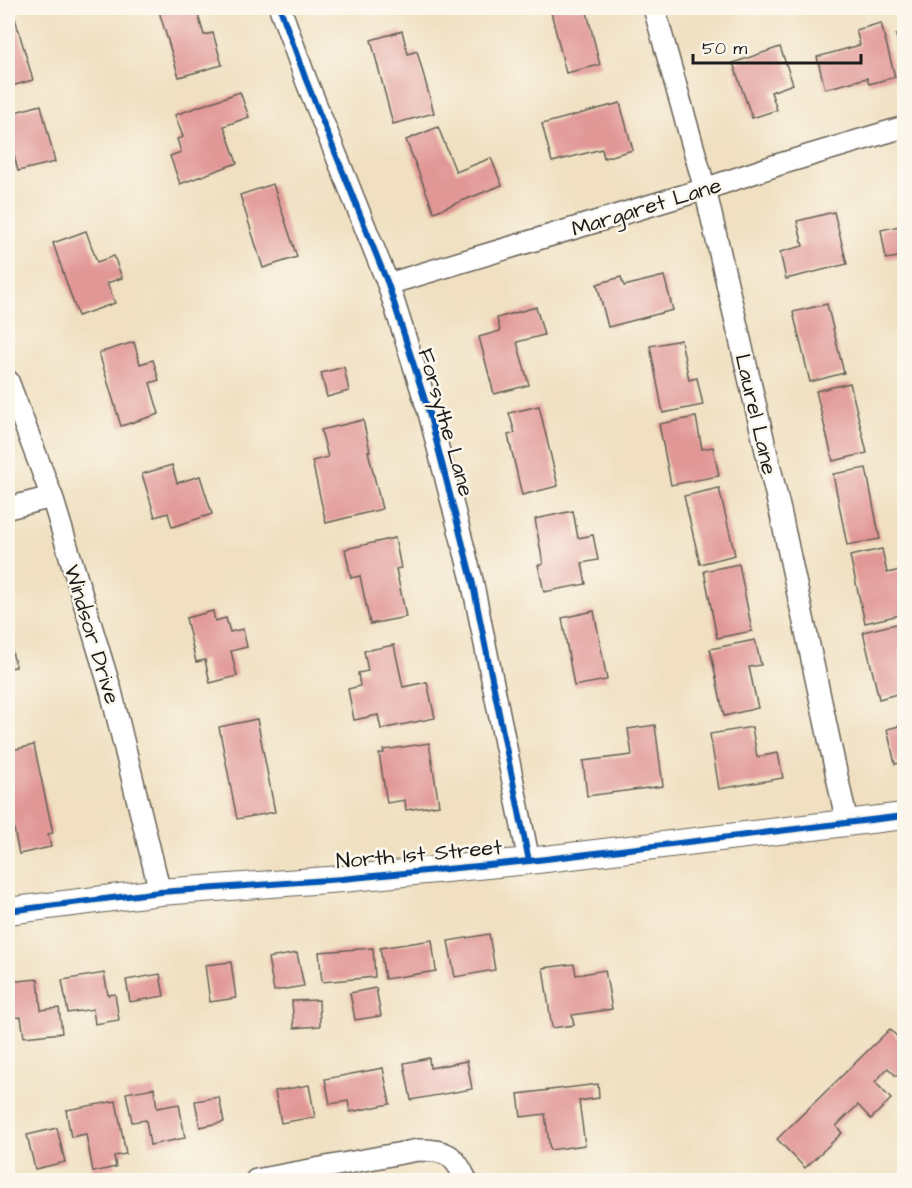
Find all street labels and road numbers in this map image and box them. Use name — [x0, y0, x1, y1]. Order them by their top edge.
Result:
street label: Margaret Lane — [568, 170, 726, 246]
street label: Forsythe Lane — [409, 345, 482, 500]
street label: Laurel Lane — [727, 351, 785, 478]
street label: Windsor Drive — [56, 561, 127, 708]
street label: North 1st Street — [335, 832, 503, 877]

